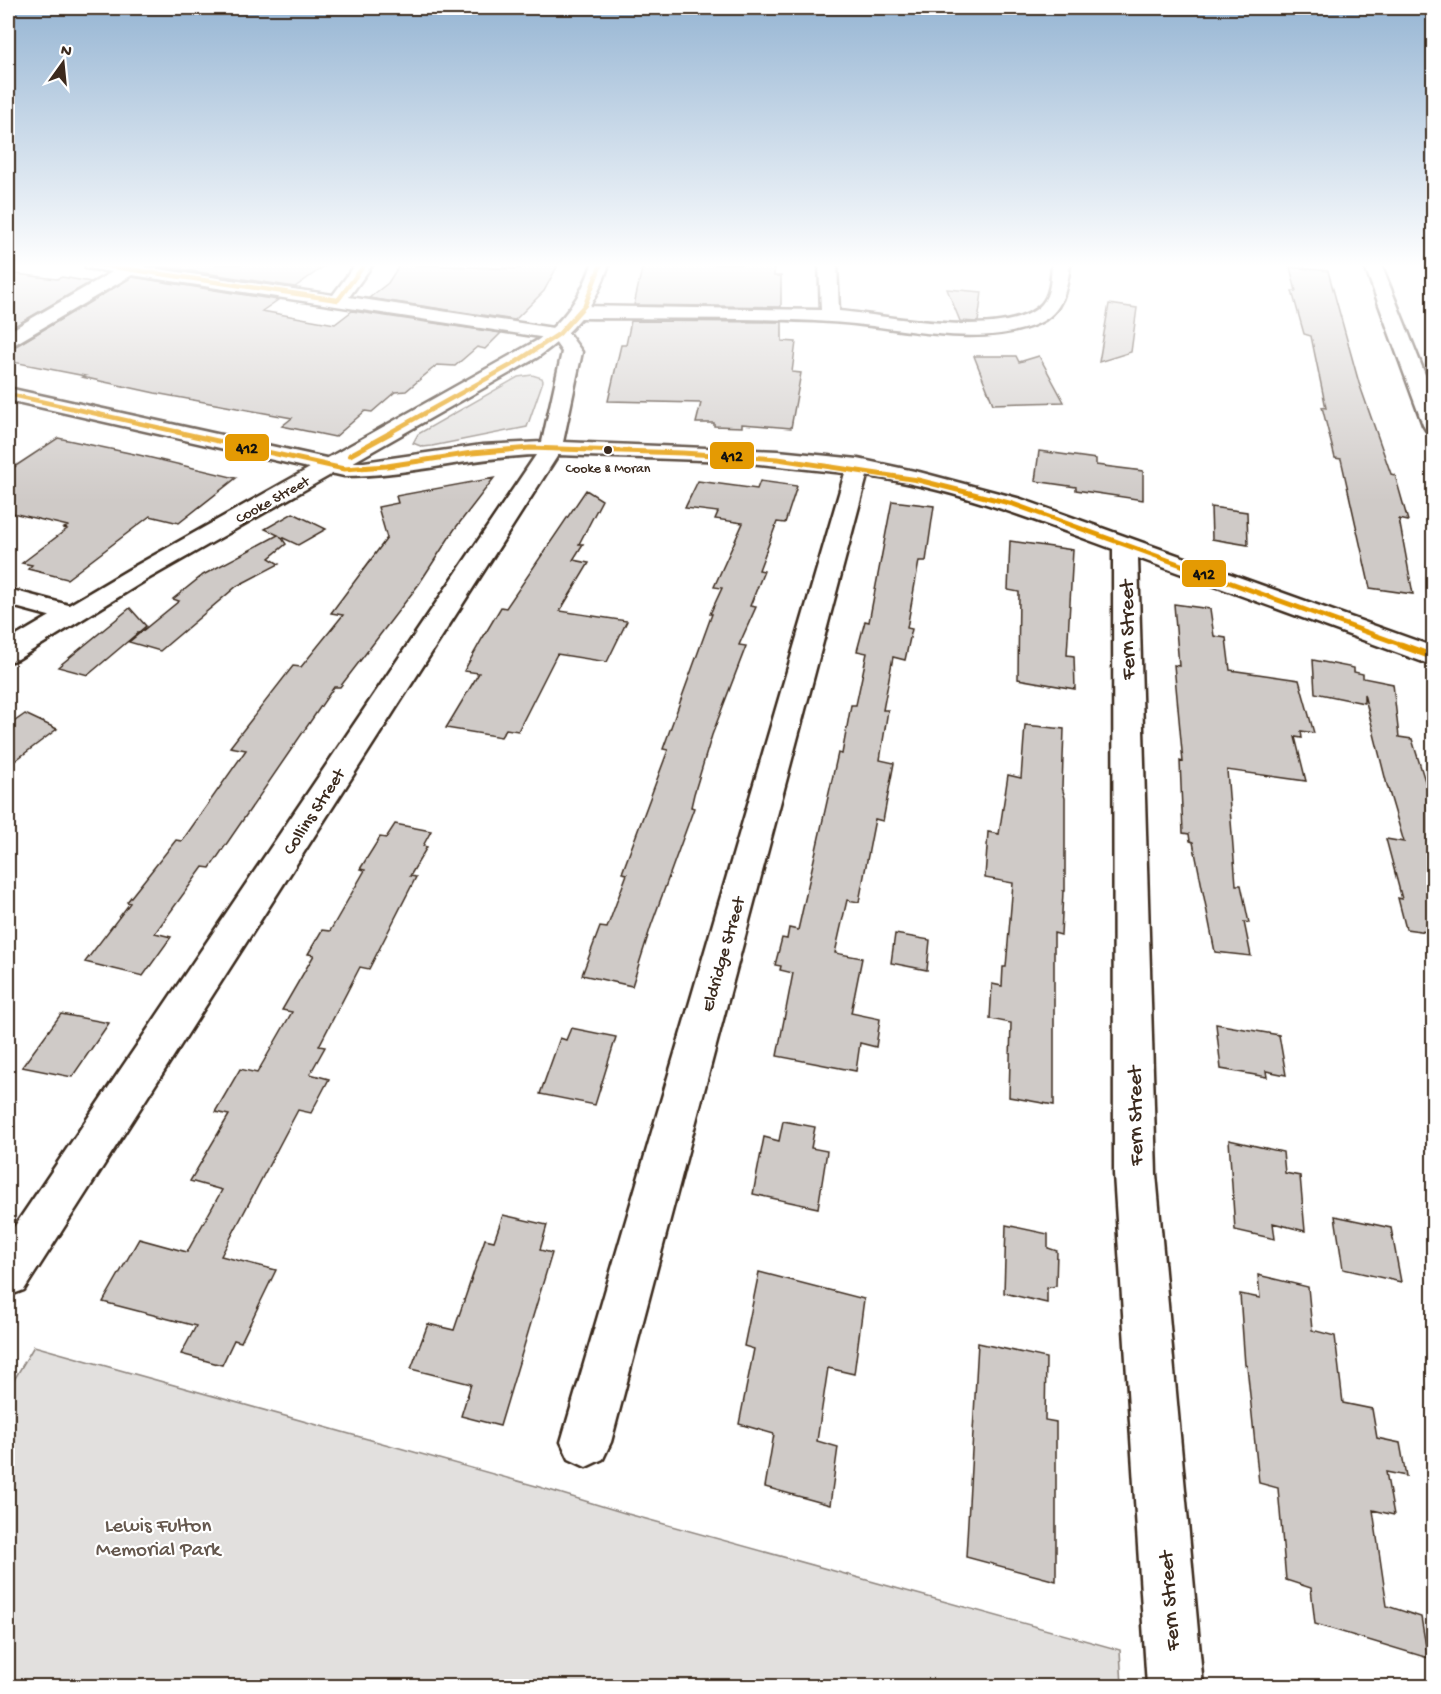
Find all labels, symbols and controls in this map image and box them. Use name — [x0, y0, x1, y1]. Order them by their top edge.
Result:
north arrow — [33, 33, 93, 93]
text: N — [58, 41, 74, 63]
line badge: 412 — [224, 433, 270, 462]
text: 412 — [235, 441, 258, 460]
line badge: 412 — [709, 441, 755, 470]
marker: Cooke & Moran — [602, 444, 614, 456]
text: 412 — [720, 449, 743, 468]
place label: Cooke & Moran — [565, 461, 651, 478]
street label: Cooke Street — [233, 472, 315, 528]
line badge: 412 — [1181, 559, 1227, 588]
text: 412 — [1192, 567, 1215, 586]
street label: Fern Street — [1116, 577, 1143, 681]
street label: Collins Street — [280, 764, 352, 859]
street label: Eldridge Street — [698, 893, 751, 1014]
street label: Fern Street — [1124, 1063, 1151, 1167]
park label: Lewis Fulton Memorial Park — [96, 1515, 223, 1564]
street label: Fern Street — [1155, 1548, 1188, 1652]

